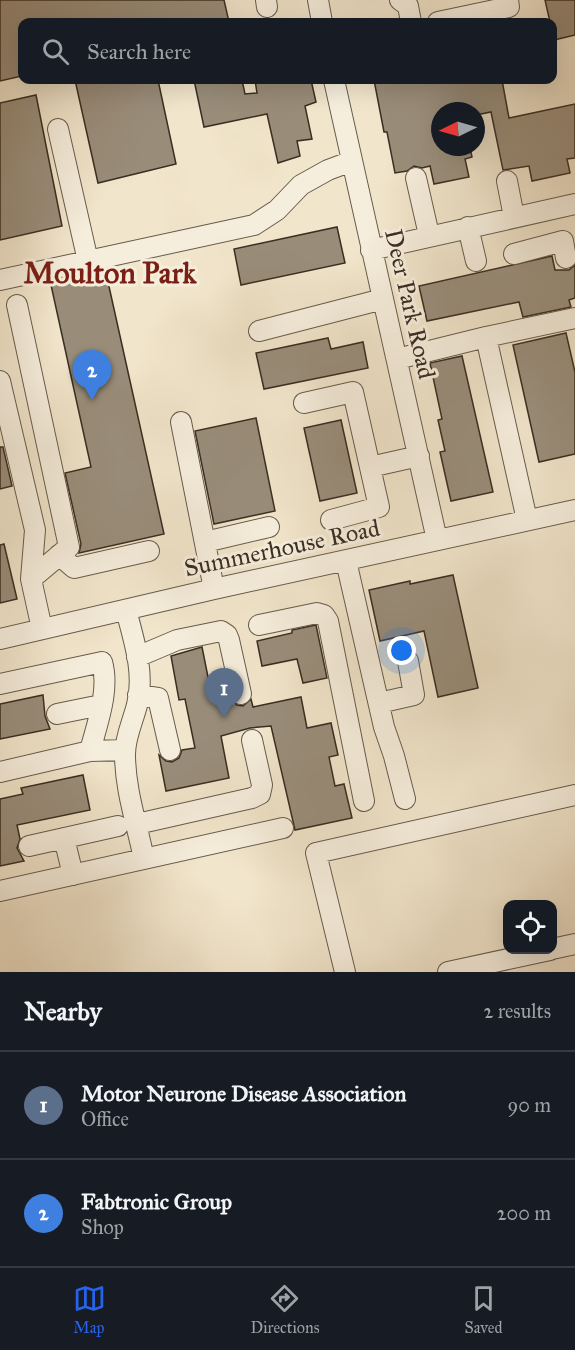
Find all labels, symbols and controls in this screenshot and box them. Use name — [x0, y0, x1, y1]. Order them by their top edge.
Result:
search box — [18, 18, 557, 84]
icon: search — [39, 35, 72, 68]
text: Search here — [87, 38, 191, 65]
north arrow — [431, 102, 485, 156]
street label: Deer Park Road — [378, 226, 442, 382]
district label: Moulton Park — [24, 255, 197, 291]
pin: 2 — [72, 350, 112, 400]
street label: Summerhouse Road — [182, 513, 382, 583]
your location — [387, 636, 416, 665]
pin: 1 — [204, 668, 244, 718]
map controls — [503, 900, 557, 954]
button: locate — [503, 900, 557, 954]
text: Nearby — [24, 995, 102, 1027]
text: 2 results — [483, 999, 551, 1023]
text: Motor Neurone Disease Association — [81, 1080, 406, 1107]
text: 1 — [40, 1093, 47, 1117]
text: 90 m — [508, 1093, 551, 1117]
text: Office — [81, 1107, 129, 1131]
text: Fabtronic Group — [81, 1188, 232, 1215]
text: 2 — [39, 1201, 48, 1225]
text: 200 m — [497, 1201, 551, 1225]
text: Shop — [81, 1215, 124, 1239]
tab: Map — [73, 1282, 106, 1337]
tab: Directions — [251, 1282, 319, 1337]
tab: Saved — [464, 1282, 502, 1337]

